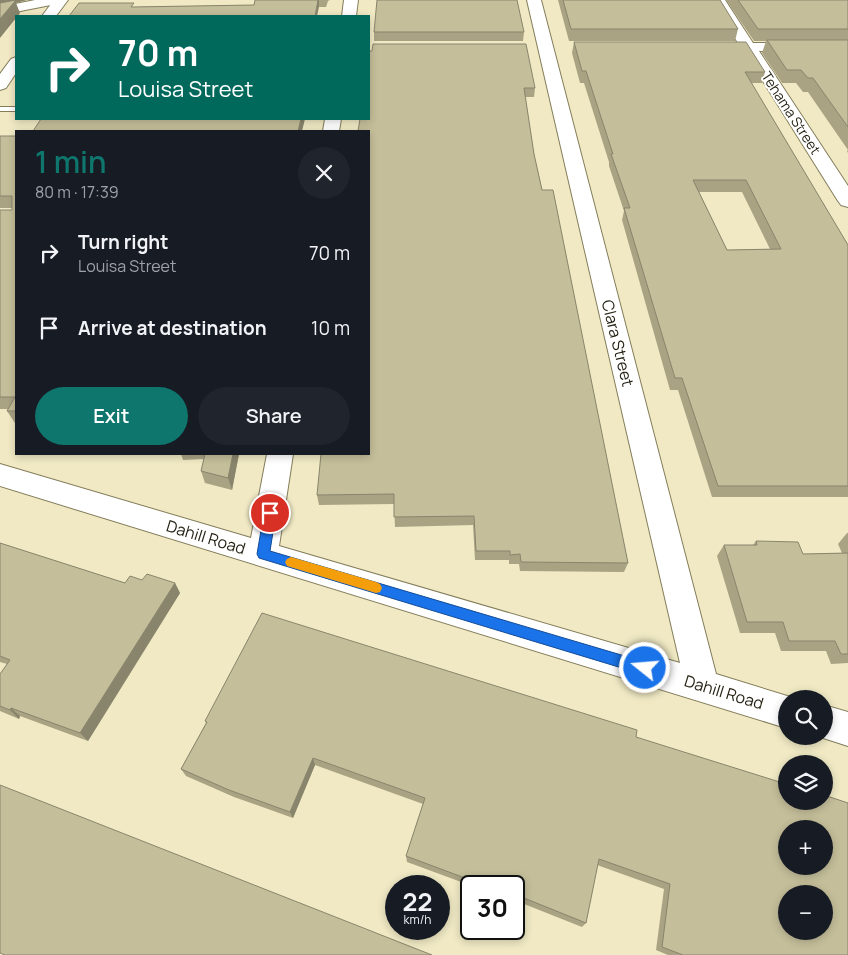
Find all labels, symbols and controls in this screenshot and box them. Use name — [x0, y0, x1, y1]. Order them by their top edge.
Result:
text: 70 m — [118, 29, 198, 77]
icon: right — [35, 35, 100, 100]
street label: Tehama Street — [758, 68, 825, 158]
text: Louisa Street — [118, 74, 253, 104]
text: 1 min — [35, 141, 107, 182]
button: close — [298, 147, 350, 199]
text: 80 m · 17:39 — [35, 181, 119, 203]
text: Turn right — [78, 229, 168, 255]
icon: right — [35, 239, 63, 267]
text: 70 m — [309, 240, 350, 266]
text: Louisa Street — [78, 255, 176, 277]
street label: Clara Street — [597, 297, 639, 389]
icon: arrive — [35, 314, 63, 342]
text: Arrive at destination — [78, 315, 267, 341]
text: 10 m — [311, 315, 350, 341]
button: Exit — [35, 387, 188, 445]
button: Share — [198, 387, 350, 445]
pin — [249, 492, 291, 534]
icon: arrive — [256, 499, 284, 527]
street label: Dahill Road — [164, 515, 248, 559]
position arrow — [618, 641, 670, 693]
street label: Dahill Road — [682, 670, 766, 714]
map controls — [778, 690, 833, 940]
button: search — [778, 690, 833, 745]
button: layers — [778, 755, 833, 810]
button: + — [778, 820, 833, 875]
speed limit sign: 30 — [460, 875, 525, 940]
text: 22 — [403, 884, 432, 919]
button: − — [778, 885, 833, 940]
text: km/h — [404, 911, 431, 928]

